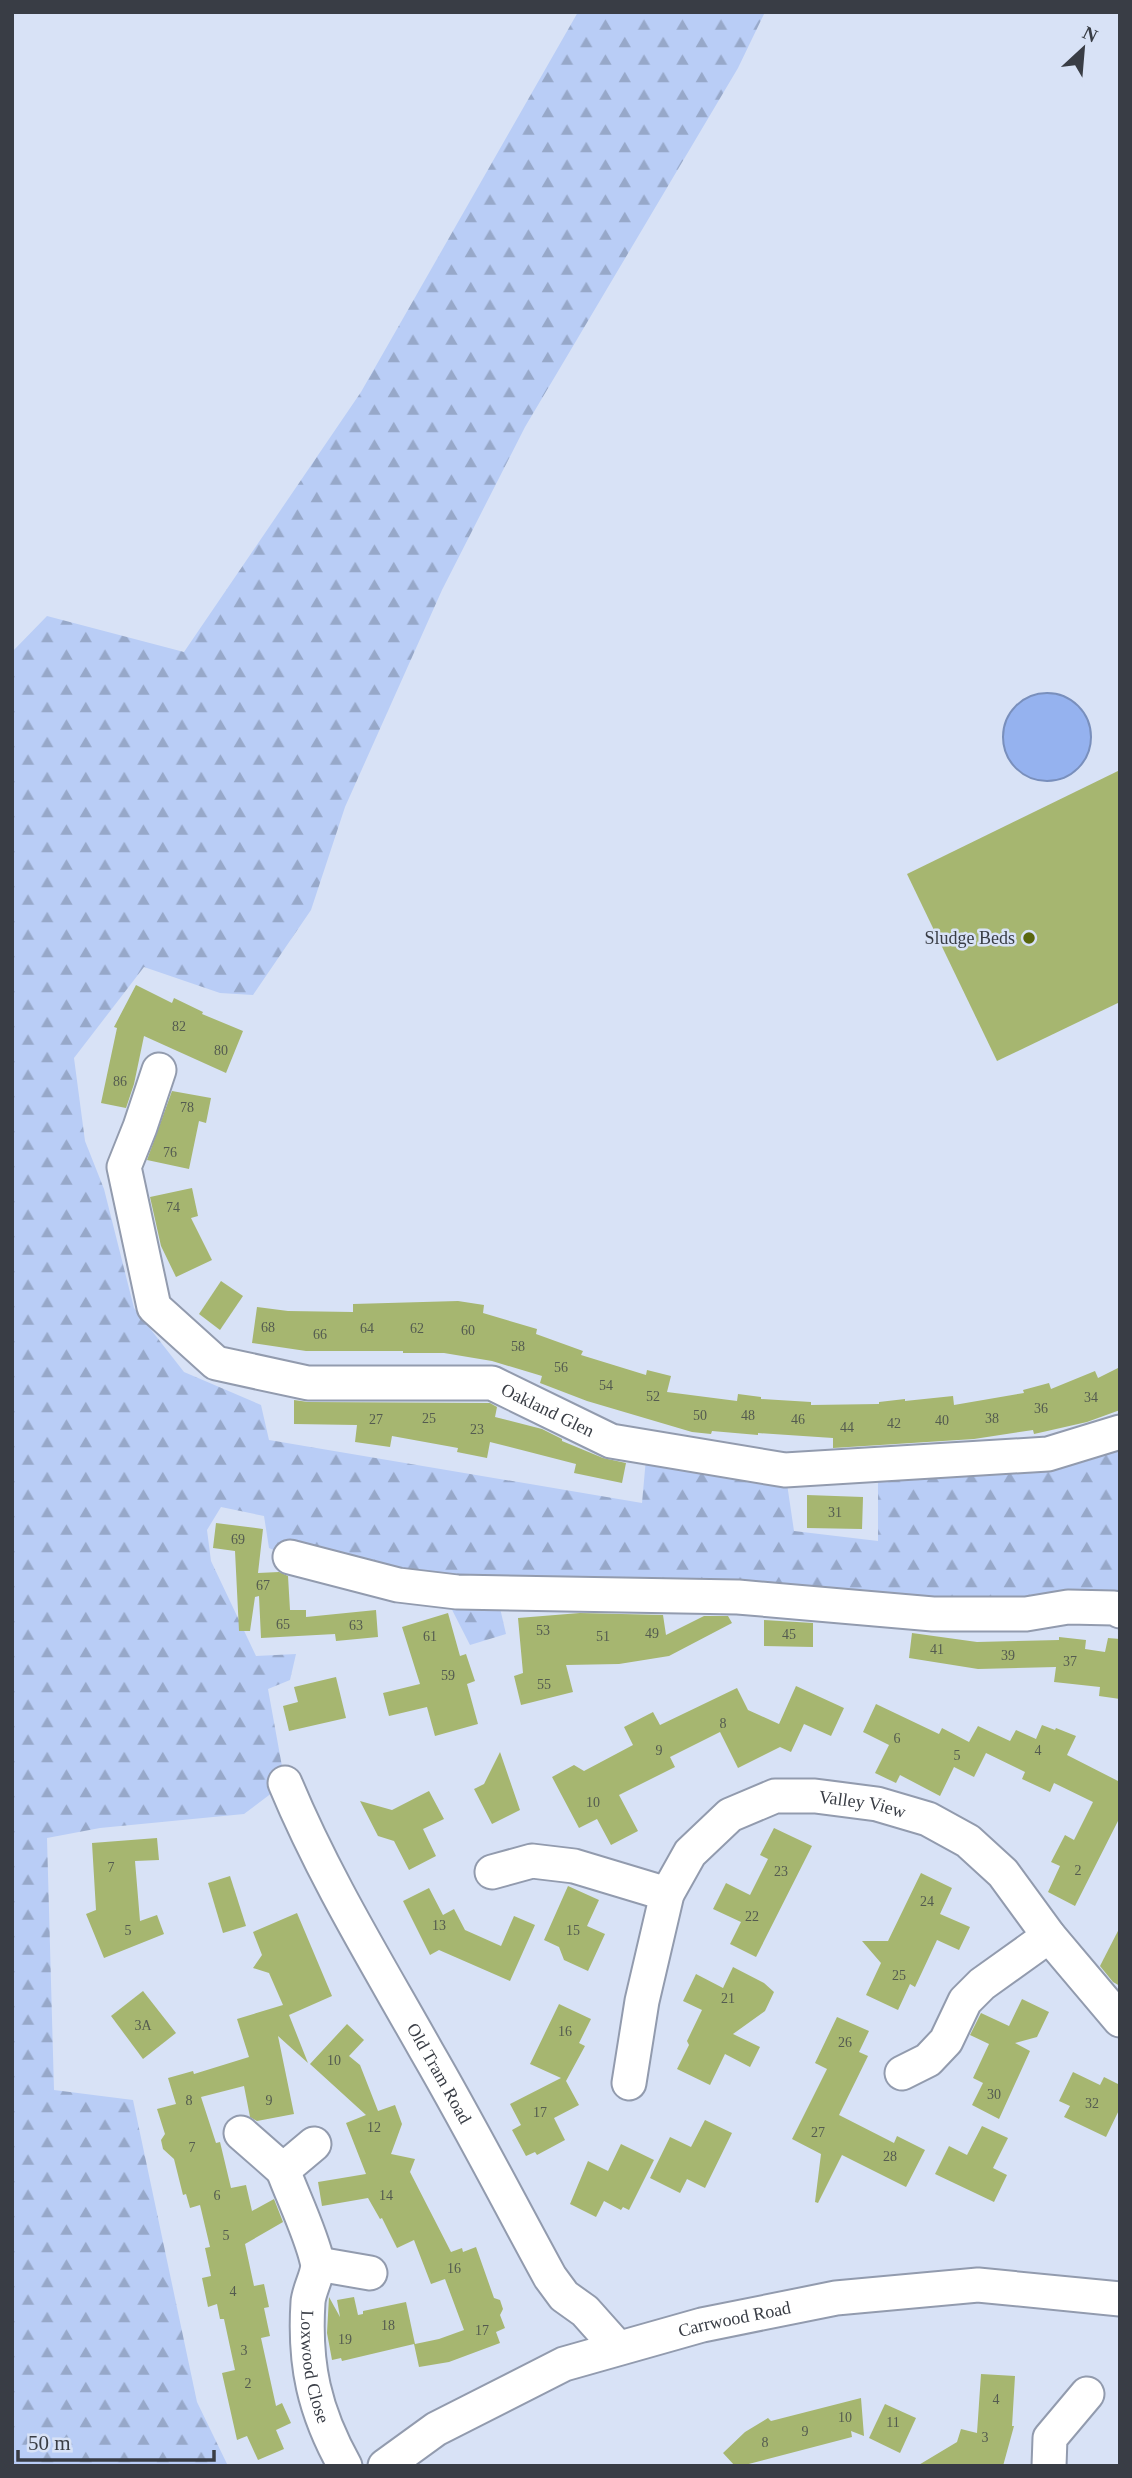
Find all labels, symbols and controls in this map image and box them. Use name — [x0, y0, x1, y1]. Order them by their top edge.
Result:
north arrow — [1048, 14, 1118, 84]
text: N — [1079, 22, 1101, 47]
place label: Sludge Beds — [924, 928, 1015, 948]
marker: Sludge Beds — [1021, 930, 1037, 946]
house number: 82 — [172, 1019, 186, 1034]
house number: 80 — [214, 1043, 228, 1058]
house number: 86 — [113, 1074, 127, 1089]
house number: 78 — [180, 1100, 194, 1115]
house number: 76 — [163, 1145, 177, 1160]
house number: 74 — [166, 1200, 180, 1215]
house number: 68 — [261, 1320, 275, 1335]
house number: 64 — [360, 1321, 374, 1336]
house number: 62 — [410, 1321, 424, 1336]
house number: 60 — [461, 1323, 475, 1338]
house number: 66 — [313, 1327, 327, 1342]
house number: 58 — [511, 1339, 525, 1354]
house number: 56 — [554, 1360, 568, 1375]
house number: 54 — [599, 1378, 613, 1393]
street label: Oakland Glen — [498, 1379, 597, 1441]
house number: 52 — [646, 1389, 660, 1404]
house number: 34 — [1084, 1390, 1098, 1405]
house number: 36 — [1034, 1401, 1048, 1416]
house number: 50 — [693, 1408, 707, 1423]
house number: 48 — [741, 1408, 755, 1423]
house number: 25 — [422, 1411, 436, 1426]
house number: 38 — [985, 1411, 999, 1426]
house number: 27 — [369, 1412, 383, 1427]
house number: 46 — [791, 1412, 805, 1427]
house number: 40 — [935, 1413, 949, 1428]
house number: 42 — [887, 1416, 901, 1431]
house number: 44 — [840, 1420, 854, 1435]
house number: 23 — [470, 1422, 484, 1437]
house number: 31 — [828, 1505, 842, 1520]
house number: 69 — [231, 1532, 245, 1547]
house number: 67 — [256, 1578, 270, 1593]
house number: 65 — [276, 1617, 290, 1632]
house number: 63 — [349, 1618, 363, 1633]
house number: 53 — [536, 1623, 550, 1638]
house number: 49 — [645, 1626, 659, 1641]
house number: 45 — [782, 1627, 796, 1642]
house number: 61 — [423, 1629, 437, 1644]
house number: 51 — [596, 1629, 610, 1644]
house number: 41 — [930, 1642, 944, 1657]
house number: 39 — [1001, 1648, 1015, 1663]
house number: 37 — [1063, 1654, 1077, 1669]
house number: 59 — [441, 1668, 455, 1683]
house number: 55 — [537, 1677, 551, 1692]
house number: 8 — [720, 1716, 727, 1731]
house number: 6 — [894, 1731, 901, 1746]
house number: 9 — [656, 1743, 663, 1758]
house number: 4 — [1035, 1743, 1042, 1758]
house number: 5 — [954, 1748, 961, 1763]
street label: Valley View — [818, 1787, 908, 1822]
house number: 10 — [586, 1795, 600, 1810]
house number: 7 — [108, 1860, 115, 1875]
house number: 2 — [1075, 1863, 1082, 1878]
house number: 23 — [774, 1864, 788, 1879]
house number: 24 — [920, 1894, 934, 1909]
house number: 22 — [745, 1909, 759, 1924]
house number: 13 — [432, 1918, 446, 1933]
house number: 5 — [125, 1923, 132, 1938]
house number: 15 — [566, 1923, 580, 1938]
house number: 25 — [892, 1968, 906, 1983]
house number: 21 — [721, 1991, 735, 2006]
house number: 3A — [134, 2018, 152, 2033]
street label: Old Tram Road — [403, 2020, 475, 2127]
house number: 16 — [558, 2024, 572, 2039]
house number: 26 — [838, 2035, 852, 2050]
house number: 10 — [327, 2053, 341, 2068]
house number: 30 — [987, 2087, 1001, 2102]
house number: 8 — [186, 2093, 193, 2108]
house number: 9 — [266, 2093, 273, 2108]
house number: 32 — [1085, 2096, 1099, 2111]
house number: 17 — [533, 2105, 547, 2120]
house number: 12 — [367, 2120, 381, 2135]
house number: 27 — [811, 2125, 825, 2140]
house number: 7 — [189, 2140, 196, 2155]
house number: 28 — [883, 2149, 897, 2164]
house number: 6 — [214, 2188, 221, 2203]
house number: 14 — [379, 2188, 393, 2203]
house number: 5 — [223, 2228, 230, 2243]
house number: 16 — [447, 2261, 461, 2276]
house number: 4 — [230, 2284, 237, 2299]
street label: Carrwood Road — [676, 2297, 792, 2341]
street label: Loxwood Close — [297, 2310, 334, 2426]
house number: 18 — [381, 2318, 395, 2333]
house number: 17 — [475, 2323, 489, 2338]
house number: 19 — [338, 2332, 352, 2347]
house number: 3 — [241, 2343, 248, 2358]
house number: 2 — [245, 2376, 252, 2391]
house number: 4 — [993, 2392, 1000, 2407]
house number: 10 — [838, 2410, 852, 2425]
house number: 11 — [886, 2415, 900, 2430]
scale bar — [18, 2418, 214, 2462]
house number: 9 — [802, 2424, 809, 2439]
house number: 3 — [982, 2430, 989, 2445]
text: 50 m — [28, 2431, 71, 2455]
house number: 8 — [762, 2435, 769, 2450]

